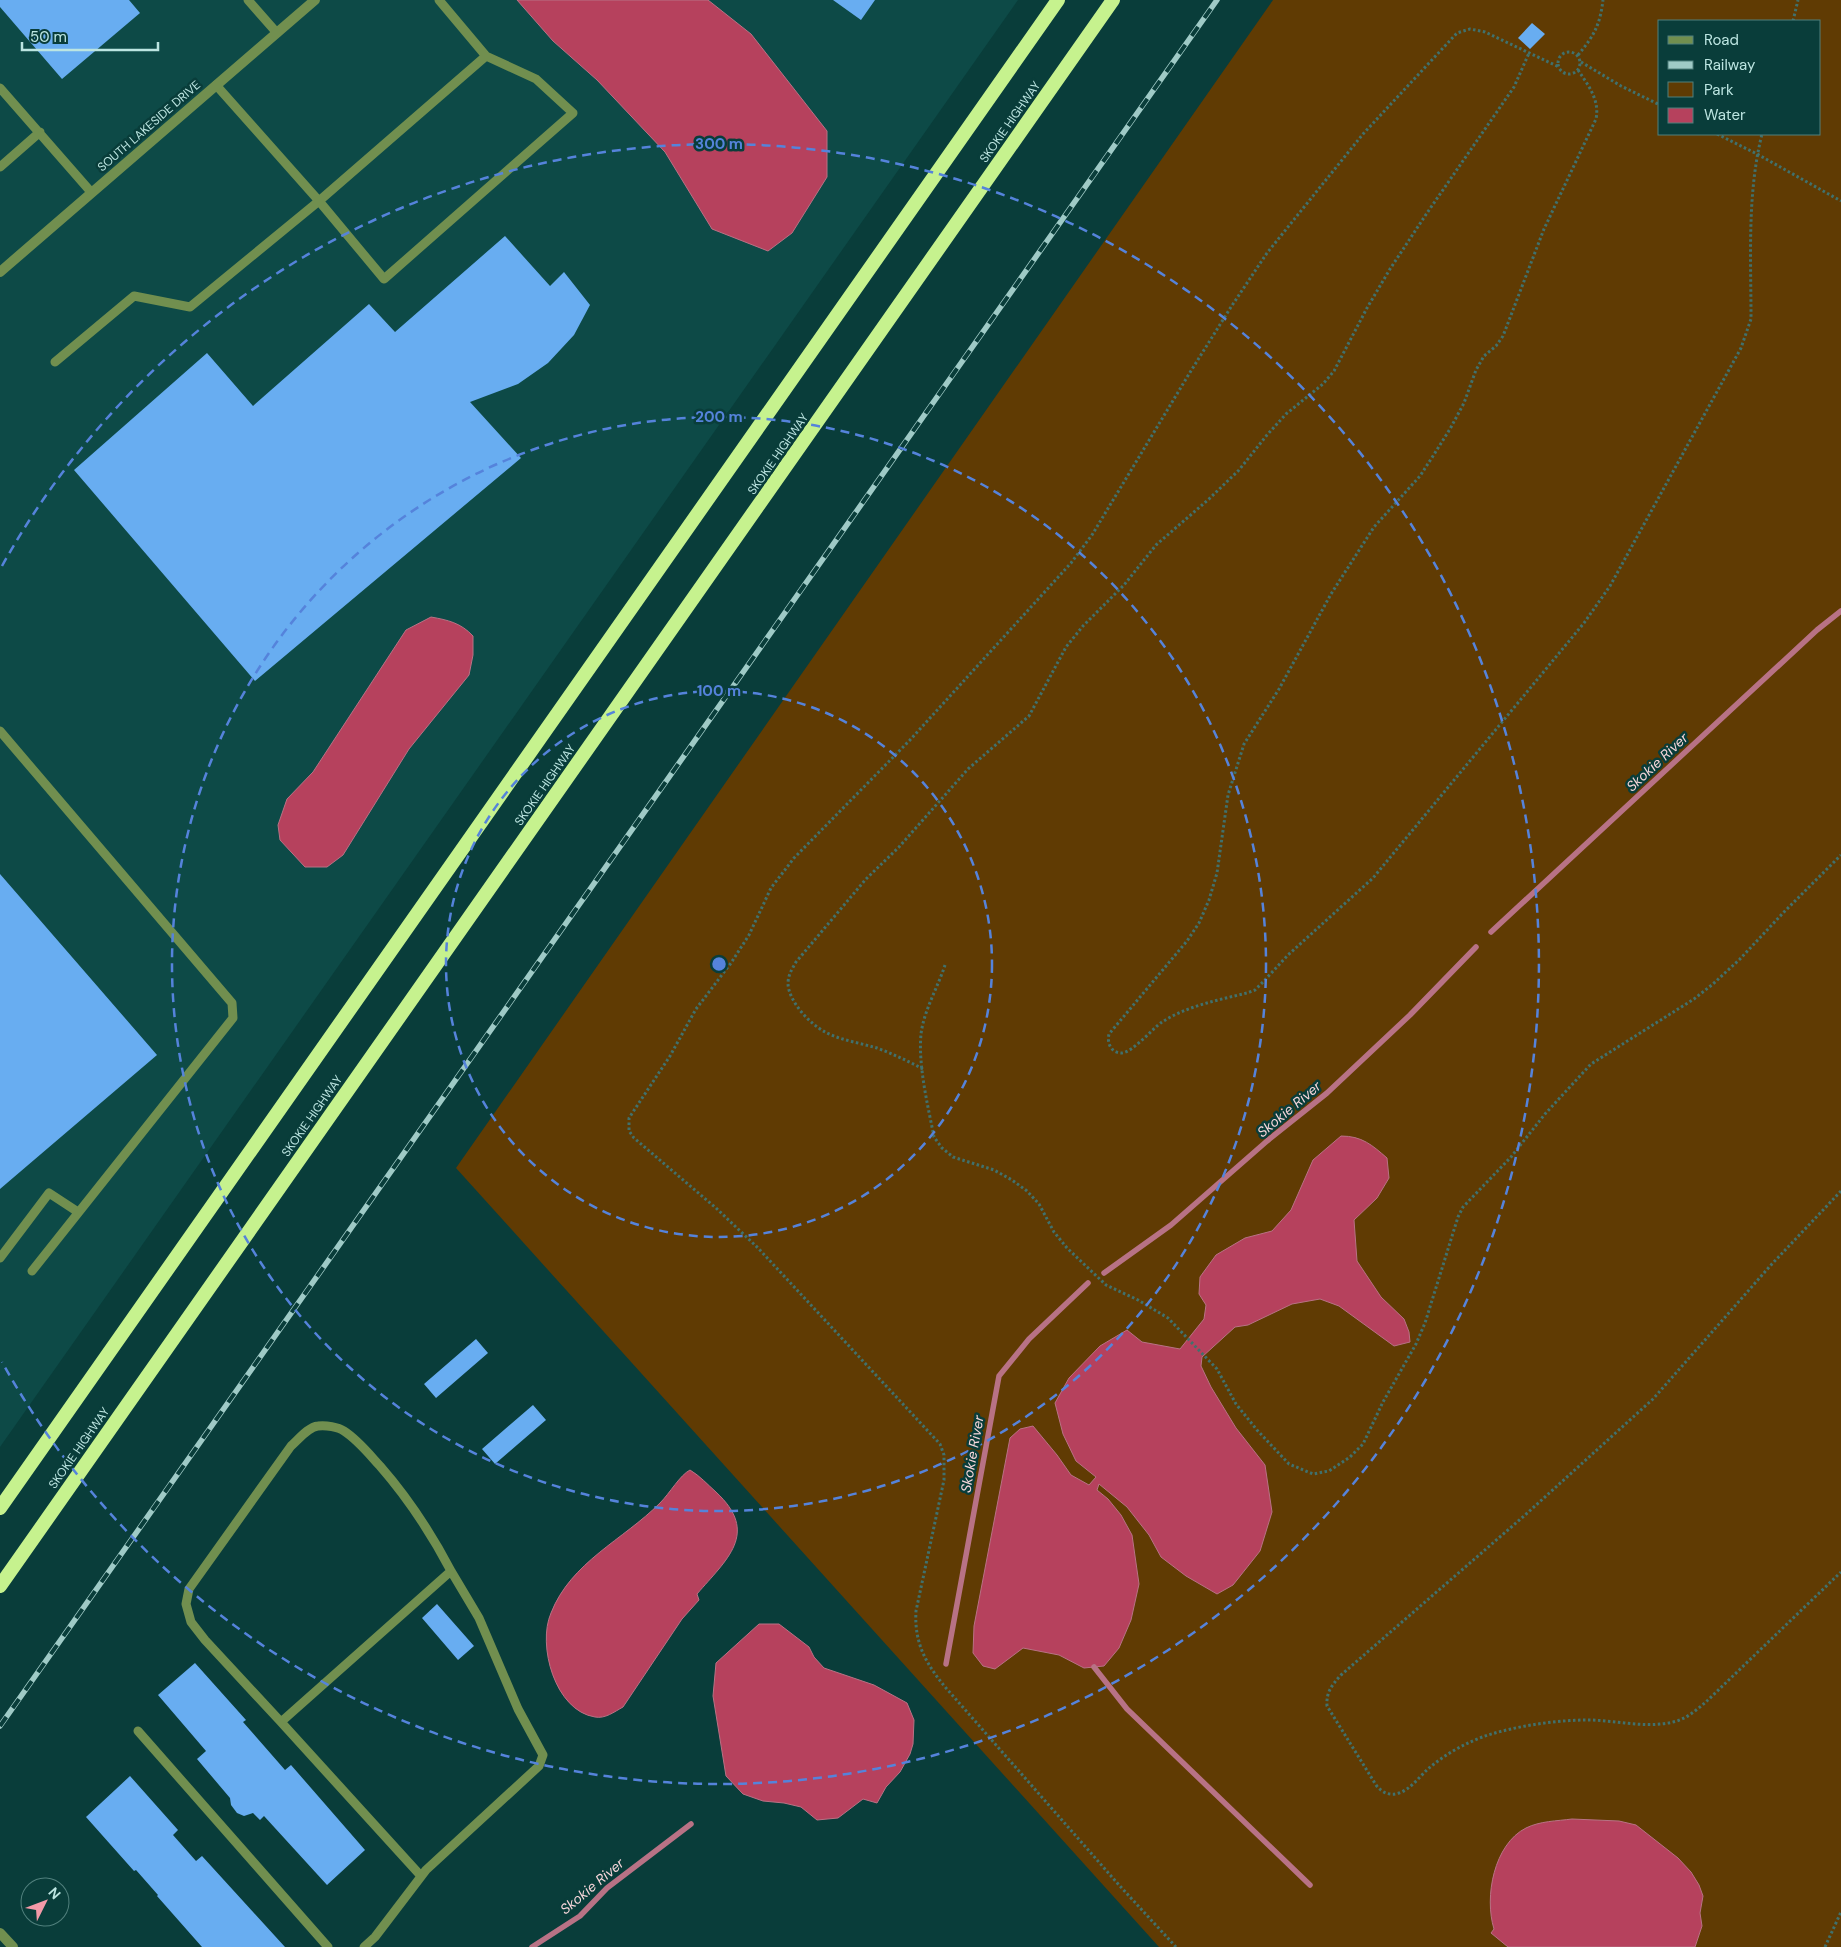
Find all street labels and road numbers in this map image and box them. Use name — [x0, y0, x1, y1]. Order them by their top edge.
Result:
street label: SOUTH LAKESIDE DRIVE — [94, 77, 204, 175]
street label: SKOKIE HIGHWAY — [976, 78, 1044, 166]
street label: SKOKIE HIGHWAY — [744, 410, 812, 498]
street label: SKOKIE HIGHWAY — [511, 741, 579, 829]
street label: SKOKIE HIGHWAY — [278, 1072, 346, 1160]
street label: SKOKIE HIGHWAY — [45, 1404, 113, 1492]

